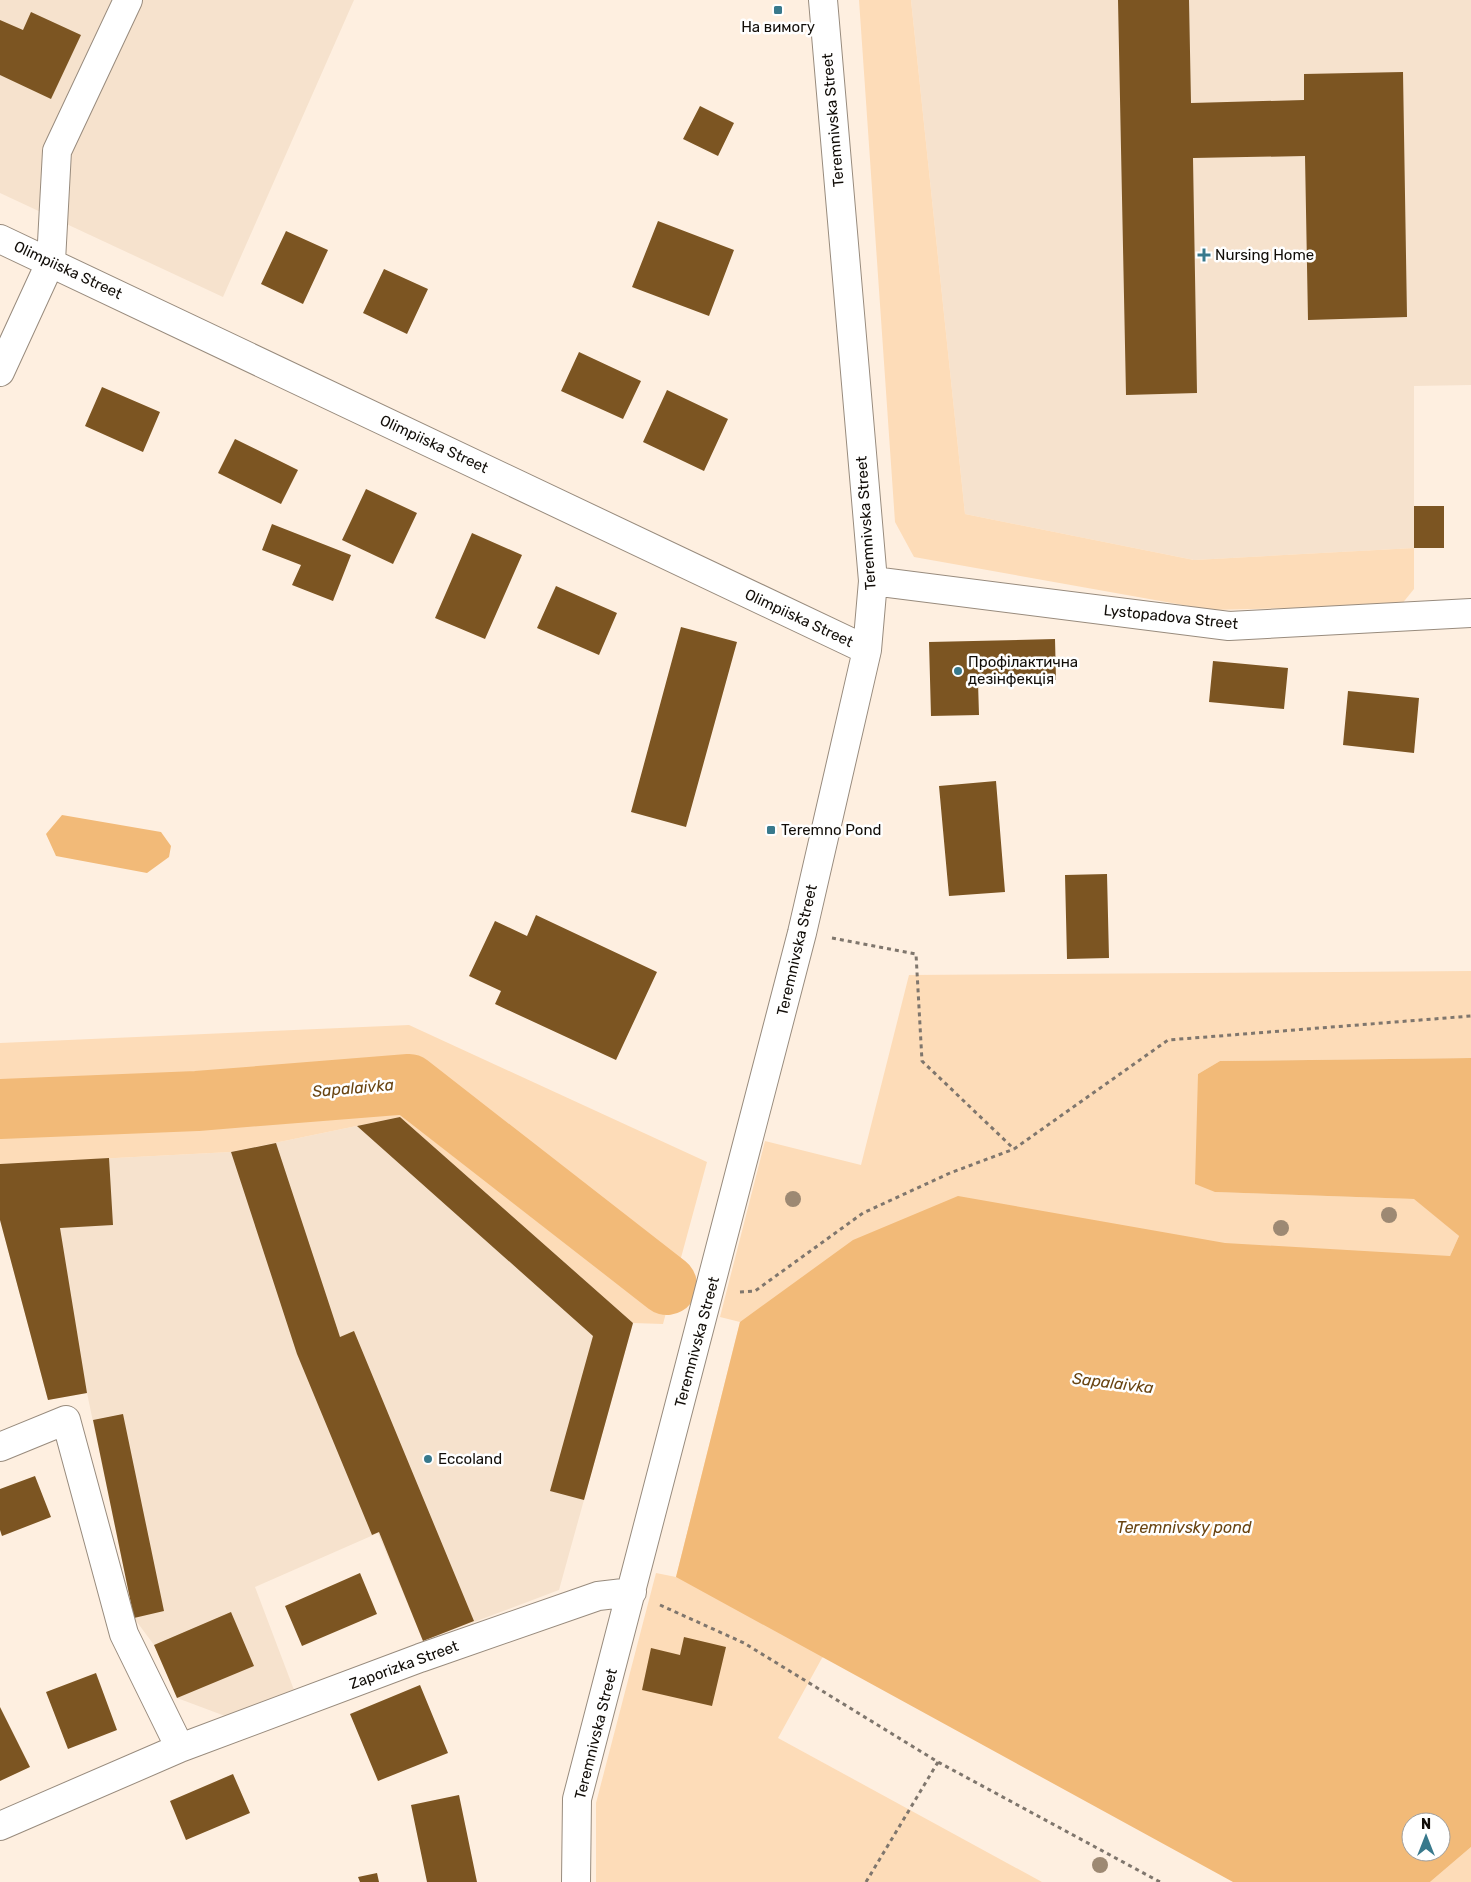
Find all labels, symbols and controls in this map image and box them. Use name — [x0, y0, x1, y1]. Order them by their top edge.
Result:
marker: На вимогу — [772, 4, 784, 16]
place label: На вимогу — [741, 18, 815, 36]
street label: Teremnivska Street — [818, 52, 848, 188]
street label: Olimpiiska Street — [11, 237, 125, 303]
place label: Nursing Home — [1215, 246, 1314, 264]
marker: Nursing Home — [1197, 248, 1211, 262]
street label: Olimpiiska Street — [377, 411, 491, 477]
street label: Teremnivska Street — [852, 455, 880, 591]
street label: Olimpiiska Street — [742, 585, 856, 651]
street label: Lystopadova Street — [1103, 601, 1239, 633]
place label: Профілактична дезінфекція — [968, 653, 1078, 688]
marker: Профілактична дезінфекція — [952, 665, 964, 677]
place label: Teremno Pond — [781, 821, 881, 839]
marker: Teremno Pond — [765, 824, 777, 836]
street label: Teremnivska Street — [773, 882, 821, 1017]
water label: Sapalaivka — [311, 1075, 395, 1101]
street label: Teremnivska Street — [671, 1275, 723, 1409]
water label: Sapalaivka — [1071, 1369, 1155, 1397]
place label: Eccoland — [438, 1450, 502, 1468]
marker: Eccoland — [422, 1453, 434, 1465]
water label: Teremnivsky pond — [1117, 1518, 1252, 1537]
street label: Zaporizka Street — [347, 1637, 461, 1693]
street label: Teremnivska Street — [571, 1667, 621, 1801]
north arrow — [1401, 1812, 1451, 1862]
text: N — [1421, 1816, 1431, 1833]

